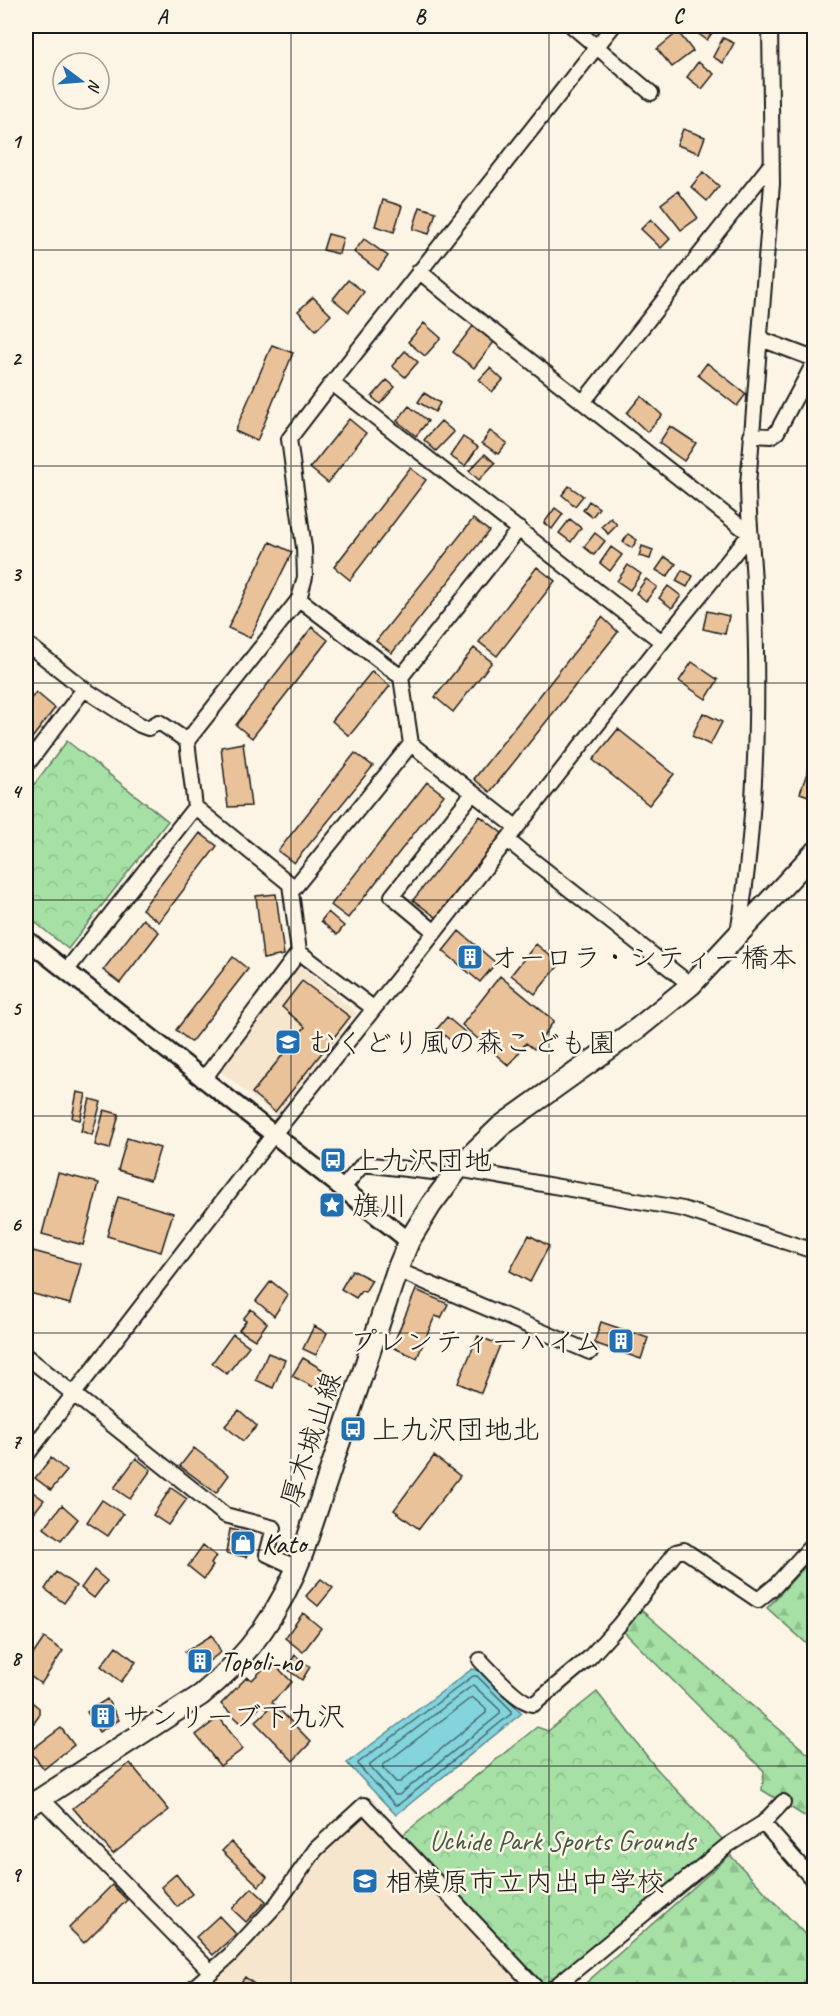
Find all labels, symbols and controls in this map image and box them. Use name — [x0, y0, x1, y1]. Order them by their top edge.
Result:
text: A — [157, 4, 169, 29]
text: B — [415, 4, 427, 29]
text: C — [673, 4, 685, 29]
north arrow — [51, 51, 111, 111]
text: N — [83, 77, 105, 95]
text: 1 — [12, 129, 23, 154]
text: 2 — [12, 346, 23, 371]
text: 3 — [12, 562, 23, 587]
text: 4 — [12, 779, 24, 804]
place label: オーロラ・シティー橋本 — [490, 940, 797, 975]
building icon: オーロラ・シティー橋本 — [455, 942, 485, 972]
text: 5 — [12, 996, 23, 1021]
place label: むくどり風の森こども園 — [308, 1025, 616, 1060]
school or university icon: むくどり風の森こども園 — [273, 1027, 303, 1057]
place label: 上九沢団地 — [352, 1143, 492, 1178]
bus stop icon: 上九沢団地 — [318, 1145, 348, 1175]
place label: 旗川 — [352, 1188, 408, 1223]
place icon: 旗川 — [317, 1190, 347, 1220]
text: 6 — [11, 1212, 22, 1237]
place label: プレンティーハイム — [349, 1324, 602, 1359]
building icon: プレンティーハイム — [606, 1326, 636, 1356]
street label: 厚木城山線 — [272, 1367, 349, 1511]
place label: 上九沢団地北 — [372, 1412, 540, 1447]
bus stop icon: 上九沢団地北 — [338, 1414, 368, 1444]
text: 7 — [12, 1429, 23, 1454]
place label: Kato — [262, 1526, 309, 1561]
shop icon: Kato — [228, 1528, 258, 1558]
place label: Topoli-no — [220, 1644, 304, 1679]
text: 8 — [12, 1646, 24, 1671]
building icon: Topoli-no — [185, 1646, 215, 1676]
place label: サンリーブ下九沢 — [122, 1699, 345, 1734]
building icon: サンリーブ下九沢 — [88, 1701, 118, 1731]
park label: Uchide Park Sports Grounds — [429, 1823, 697, 1858]
text: 9 — [12, 1862, 23, 1887]
place label: 相模原市立内出中学校 — [385, 1864, 665, 1899]
school or university icon: 相模原市立内出中学校 — [350, 1866, 380, 1896]

